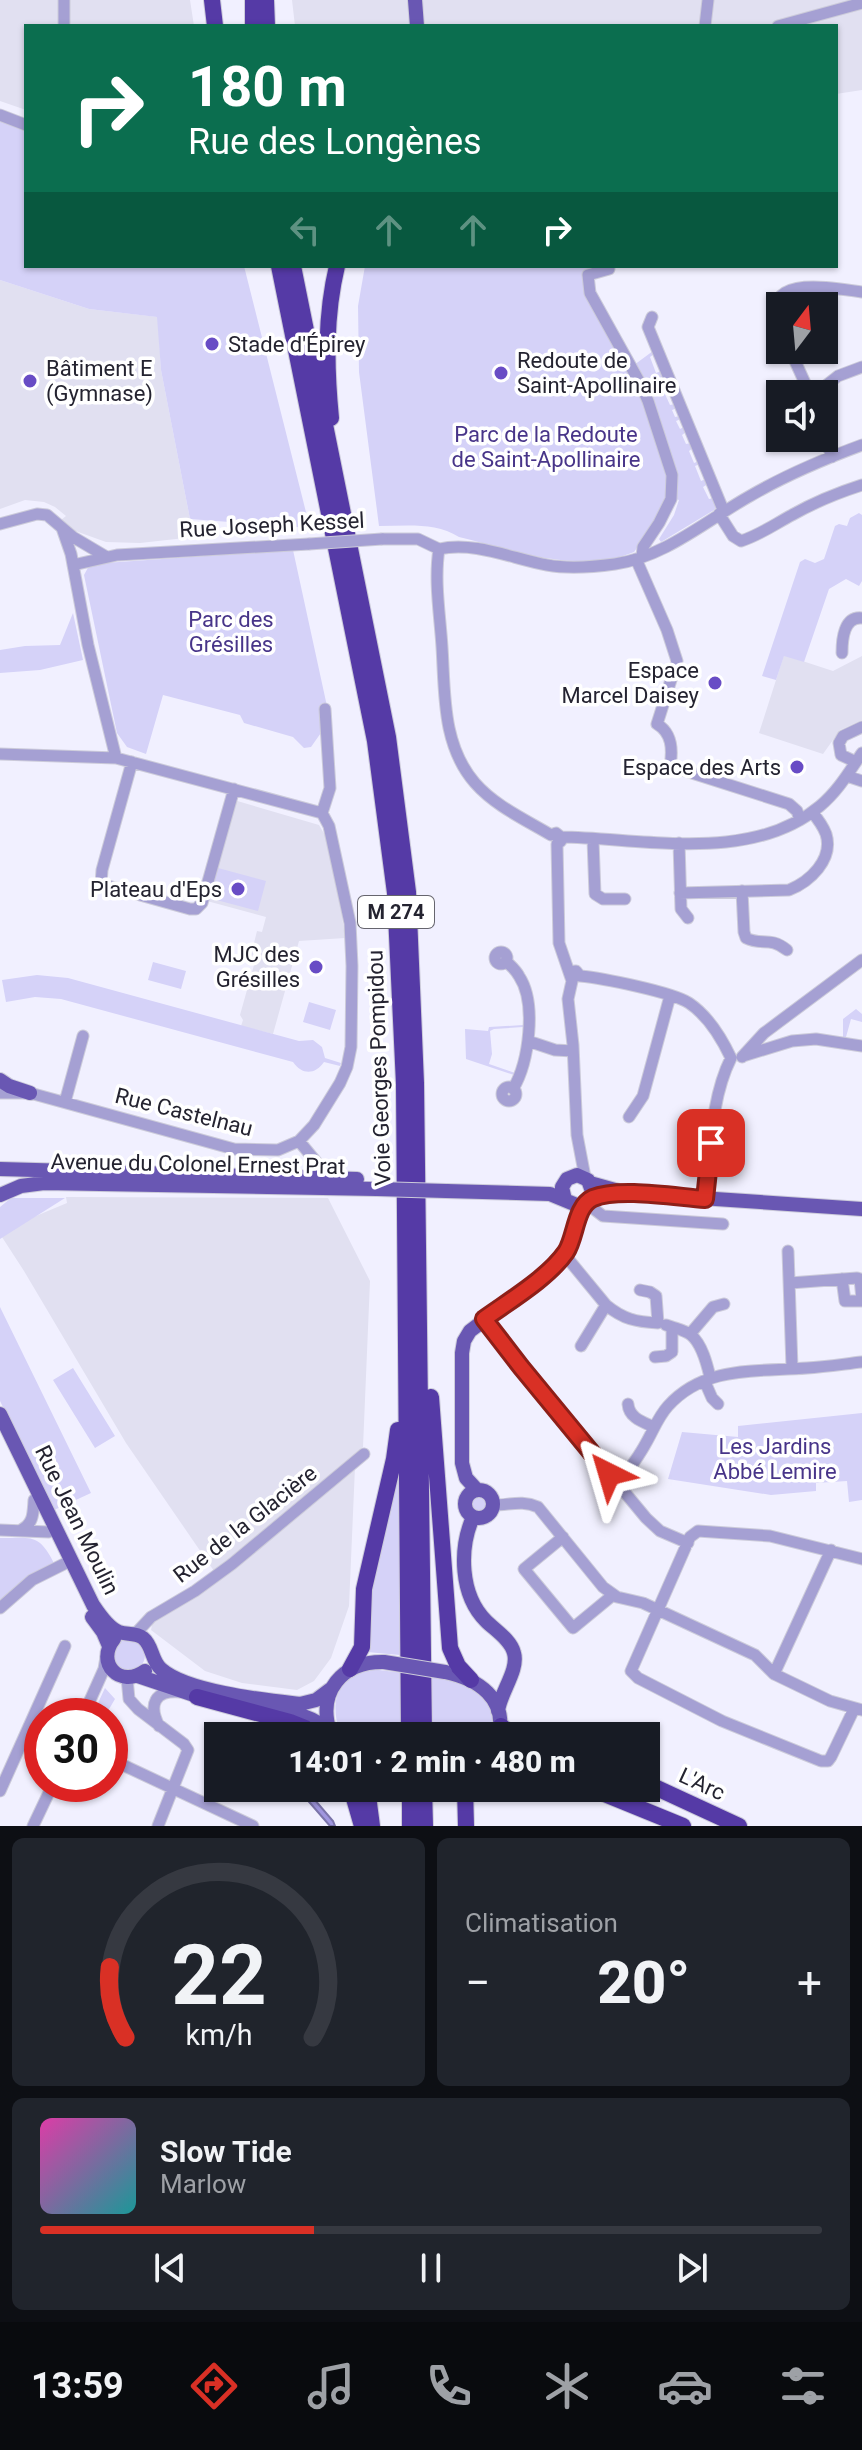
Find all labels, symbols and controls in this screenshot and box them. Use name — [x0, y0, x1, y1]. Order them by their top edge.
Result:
text: 180 m — [188, 54, 347, 120]
icon: right — [56, 56, 160, 160]
text: Rue des Longènes — [188, 121, 482, 163]
icon: left — [283, 208, 327, 252]
icon: ahead — [367, 208, 411, 252]
icon: ahead — [451, 208, 495, 252]
icon: right — [535, 208, 579, 252]
north arrow — [766, 292, 838, 364]
map controls — [766, 292, 838, 452]
place label: Stade d'Épirey — [228, 332, 366, 357]
marker: Stade d'Épirey — [203, 335, 221, 353]
place label: Redoute de Saint-Apollinaire — [517, 348, 677, 398]
place label: Bâtiment E (Gymnase) — [46, 356, 153, 407]
marker: Redoute de Saint-Apollinaire — [492, 364, 510, 382]
marker: Bâtiment E (Gymnase) — [21, 372, 39, 390]
button: sound — [766, 380, 838, 452]
park label: Parc de la Redoute de Saint-Apollinaire — [451, 422, 641, 472]
street label: Rue Joseph Kessel — [179, 508, 365, 542]
park label: Parc des Grésilles — [188, 607, 274, 657]
place label: Espace Marcel Daisey — [562, 658, 700, 708]
marker: Espace Marcel Daisey — [706, 674, 724, 692]
place label: Espace des Arts — [622, 755, 781, 780]
marker: Espace des Arts — [788, 758, 806, 776]
place label: Plateau d'Eps — [90, 877, 222, 902]
marker: Plateau d'Eps — [229, 880, 247, 898]
road number: M 274 — [358, 896, 434, 928]
place label: MJC des Grésilles — [213, 942, 300, 992]
street label: Voie Georges Pompidou — [362, 950, 396, 1186]
marker: MJC des Grésilles — [307, 958, 325, 976]
street label: Rue Castelnau — [113, 1083, 255, 1141]
pin — [677, 1109, 745, 1177]
icon: arrive — [689, 1121, 733, 1165]
street label: Avenue du Colonel Ernest Prat — [50, 1149, 346, 1179]
position arrow — [567, 1432, 651, 1516]
park label: Les Jardins Abbé Lemire — [713, 1434, 837, 1484]
street label: Rue Jean Moulin — [30, 1441, 124, 1599]
street label: Rue de la Glacière — [168, 1460, 322, 1588]
speed limit sign: 30 — [24, 1698, 128, 1802]
text: 14:01 · 2 min · 480 m — [288, 1744, 576, 1779]
street label: L'Arc — [675, 1763, 729, 1805]
text: Climatisation — [465, 1908, 618, 1938]
text: 22 — [171, 1927, 266, 2024]
text: 20° — [597, 1947, 690, 2018]
text: − — [465, 1957, 490, 2009]
text: + — [797, 1957, 822, 2009]
text: km/h — [185, 2018, 252, 2052]
text: Slow Tide — [160, 2134, 292, 2169]
text: Marlow — [160, 2169, 246, 2199]
icon: previous — [148, 2246, 192, 2290]
icon: pause — [409, 2246, 453, 2290]
icon: next — [670, 2246, 714, 2290]
icon: directions — [186, 2358, 242, 2414]
icon: music — [303, 2358, 359, 2414]
icon: phone — [421, 2358, 477, 2414]
icon: climate — [539, 2358, 595, 2414]
icon: car — [657, 2358, 713, 2414]
icon: filters — [775, 2358, 831, 2414]
text: 13:59 — [31, 2365, 124, 2407]

